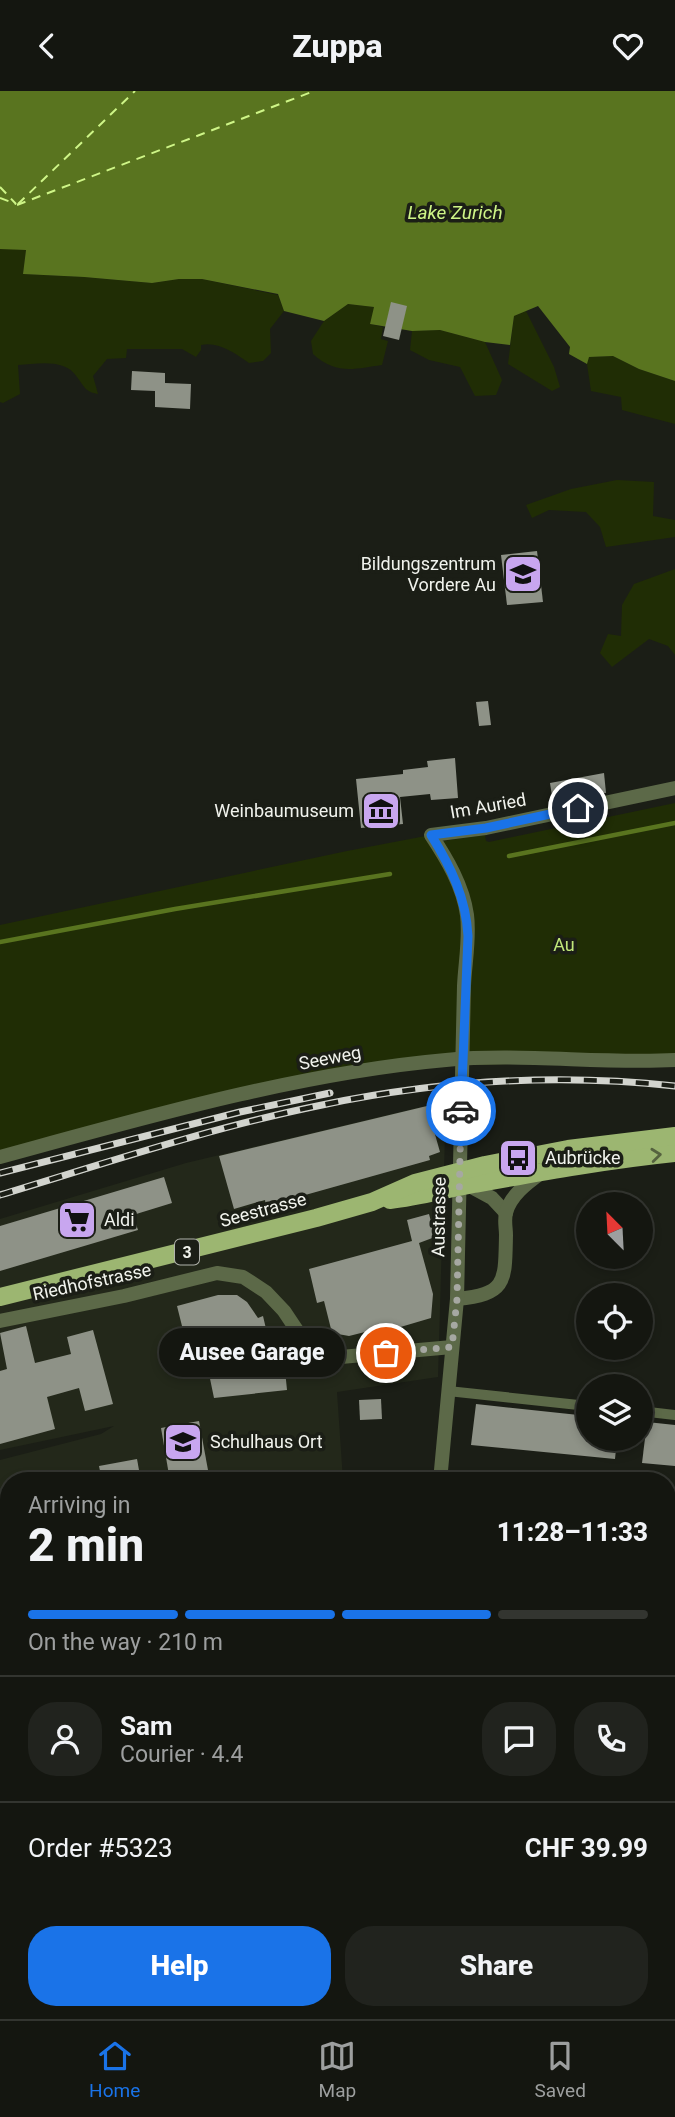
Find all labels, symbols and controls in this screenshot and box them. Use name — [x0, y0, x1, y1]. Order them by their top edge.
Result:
icon: back — [28, 27, 66, 65]
text: Zuppa — [292, 27, 383, 65]
icon: heart — [609, 27, 647, 65]
water label: Lake Zurich — [407, 201, 503, 224]
place label: Bildungszentrum Vordere Au — [361, 553, 496, 595]
school or university icon: Bildungszentrum Vordere Au — [502, 553, 544, 595]
pin — [548, 778, 608, 838]
street label: Im Auried — [448, 788, 528, 823]
icon: home — [559, 789, 597, 827]
museum icon: Weinbaumuseum — [360, 790, 402, 832]
place label: Weinbaumuseum — [214, 800, 354, 821]
park label: Au — [553, 934, 575, 955]
street label: Seeweg — [297, 1041, 363, 1074]
courier — [426, 1076, 496, 1146]
icon: car — [442, 1092, 480, 1130]
bus stop icon: Aubrücke — [497, 1137, 539, 1179]
place label: Aubrücke — [545, 1147, 621, 1168]
one-way arrow — [650, 1147, 662, 1162]
street label: Austrasse — [427, 1177, 450, 1257]
street label: Seestrasse — [217, 1188, 308, 1231]
north arrow — [576, 1192, 653, 1269]
map controls — [576, 1192, 653, 1451]
supermarket icon: Aldi — [56, 1199, 98, 1241]
place label: Aldi — [104, 1209, 135, 1230]
road number: 3 — [175, 1239, 199, 1265]
street label: Riedhofstrasse — [31, 1259, 153, 1304]
button: locate — [576, 1283, 653, 1360]
pin — [356, 1323, 416, 1383]
callout: Ausee Garage — [159, 1329, 344, 1377]
icon: bag — [367, 1334, 405, 1372]
text: Ausee Garage — [180, 1339, 324, 1366]
button: layers — [576, 1374, 653, 1451]
school or university icon: Schulhaus Ort — [162, 1421, 204, 1463]
place label: Schulhaus Ort — [210, 1431, 323, 1452]
text: Arriving in — [28, 1492, 131, 1519]
text: 11:28–11:33 — [497, 1517, 648, 1547]
text: 2 min — [28, 1518, 144, 1572]
text: On the way · 210 m — [28, 1629, 223, 1656]
button: person — [28, 1702, 102, 1776]
button: chat — [482, 1702, 556, 1776]
button: phone — [574, 1702, 648, 1776]
text: Sam — [120, 1711, 172, 1741]
text: Courier · 4.4 — [120, 1741, 243, 1768]
text: Order #5323 — [28, 1833, 173, 1863]
text: CHF 39.99 — [525, 1833, 648, 1863]
button: Help — [28, 1926, 331, 2006]
button: Share — [345, 1926, 648, 2006]
tab: Home — [89, 2037, 140, 2102]
tab: Map — [318, 2037, 356, 2102]
tab: Saved — [535, 2037, 586, 2102]

